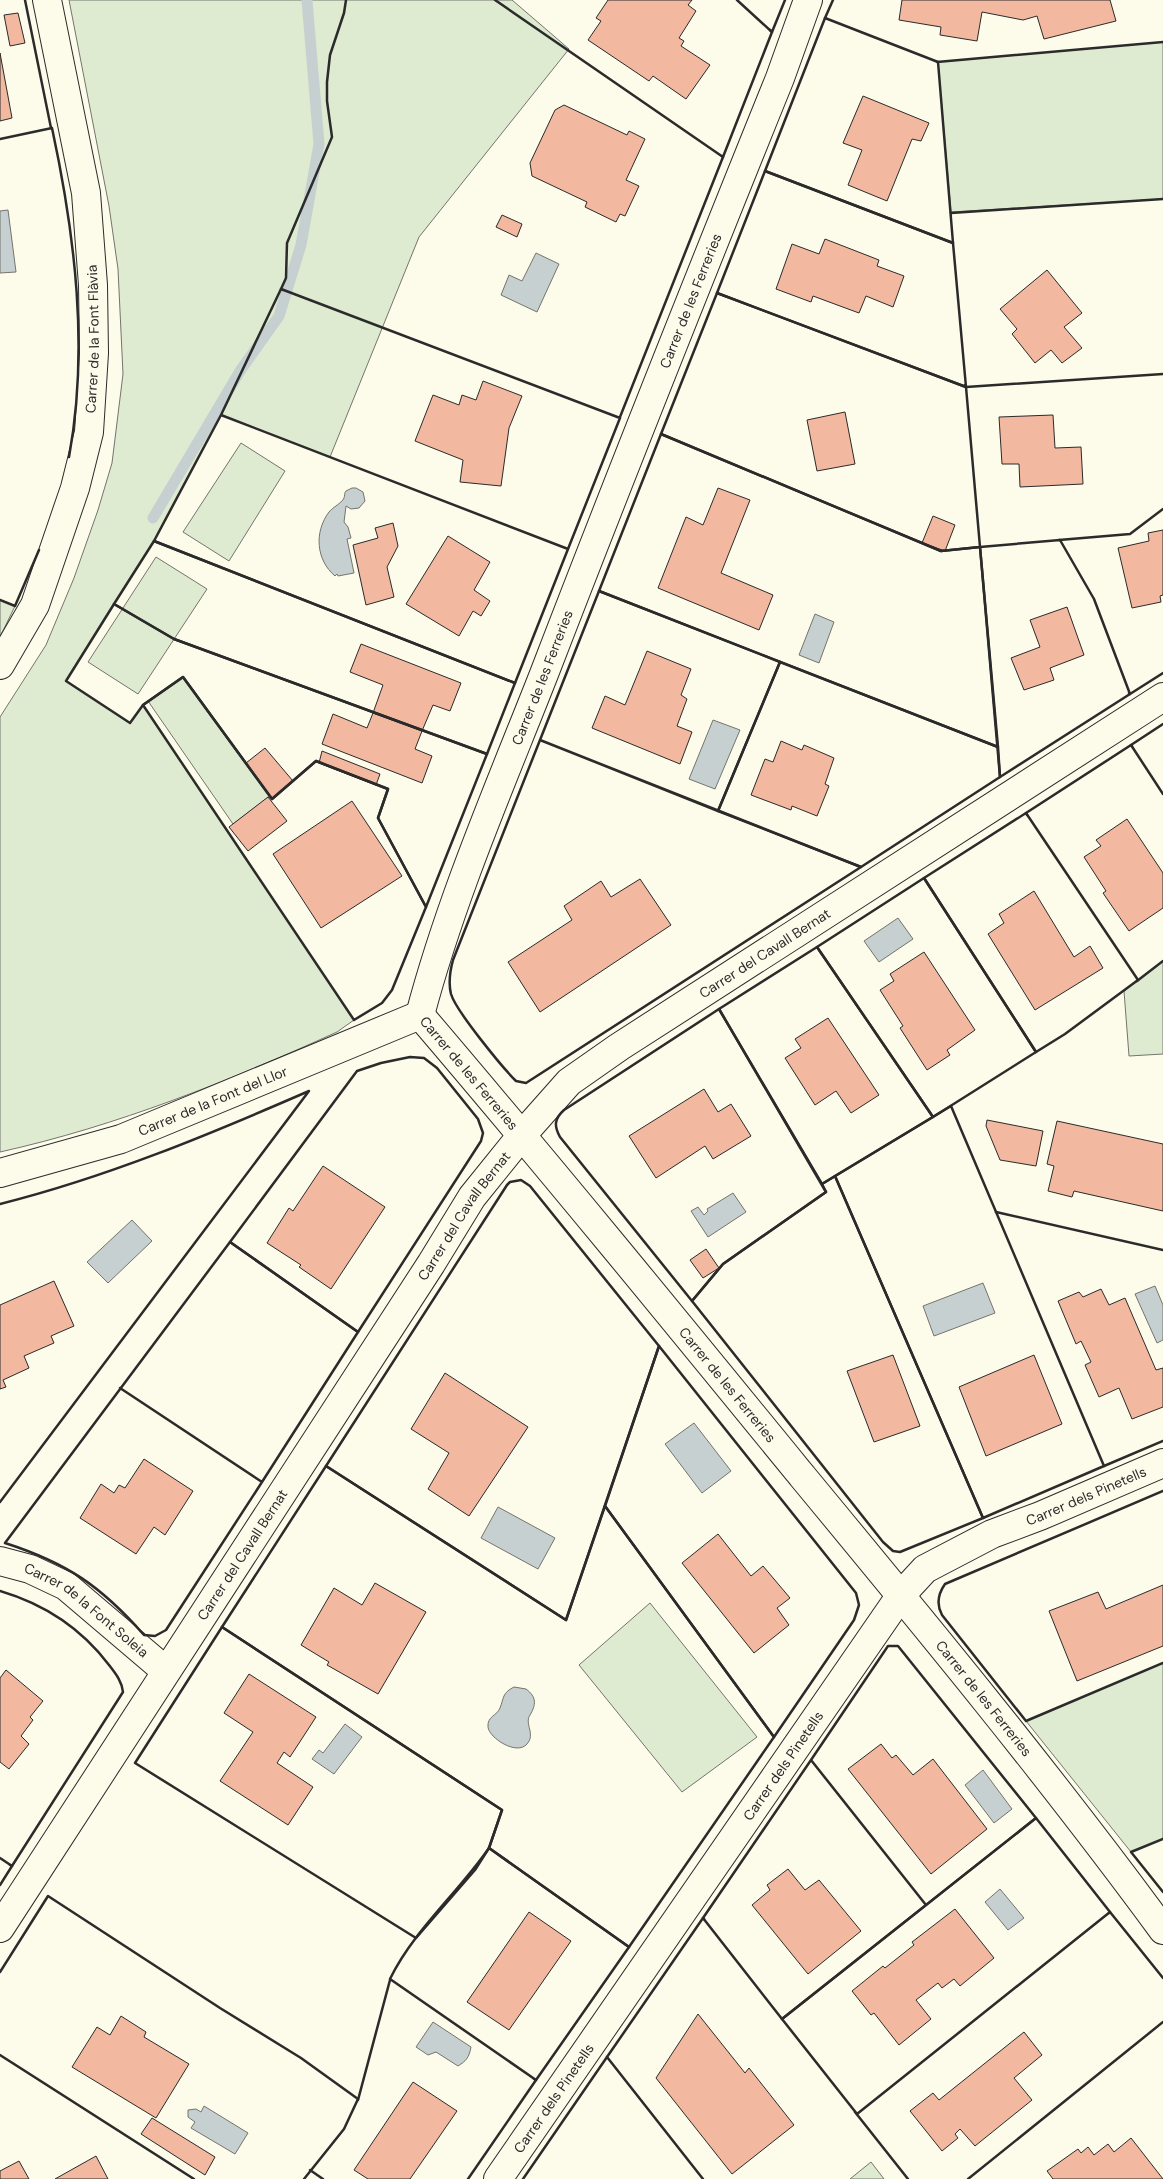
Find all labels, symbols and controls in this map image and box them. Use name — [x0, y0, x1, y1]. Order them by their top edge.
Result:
street label: Carrer de les Ferreries — [656, 231, 726, 371]
street label: Carrer de la Font Flàvia — [81, 264, 103, 414]
street label: Carrer de les Ferreries — [508, 607, 577, 748]
street label: Carrer del Cavall Bernat — [696, 904, 834, 1002]
street label: Carrer de les Ferreries — [416, 1012, 522, 1134]
street label: Carrer de la Font del Llor — [135, 1062, 290, 1140]
street label: Carrer del Cavall Bernat — [414, 1148, 514, 1284]
street label: Carrer de les Ferreries — [675, 1324, 780, 1446]
street label: Carrer dels Pinetells — [1023, 1462, 1149, 1529]
street label: Carrer del Cavall Bernat — [193, 1486, 291, 1624]
street label: Carrer de la Font Soleia — [22, 1559, 152, 1661]
street label: Carrer de les Ferreries — [932, 1637, 1036, 1760]
street label: Carrer dels Pinetells — [739, 1708, 827, 1824]
street label: Carrer dels Pinetells — [510, 2040, 598, 2157]

